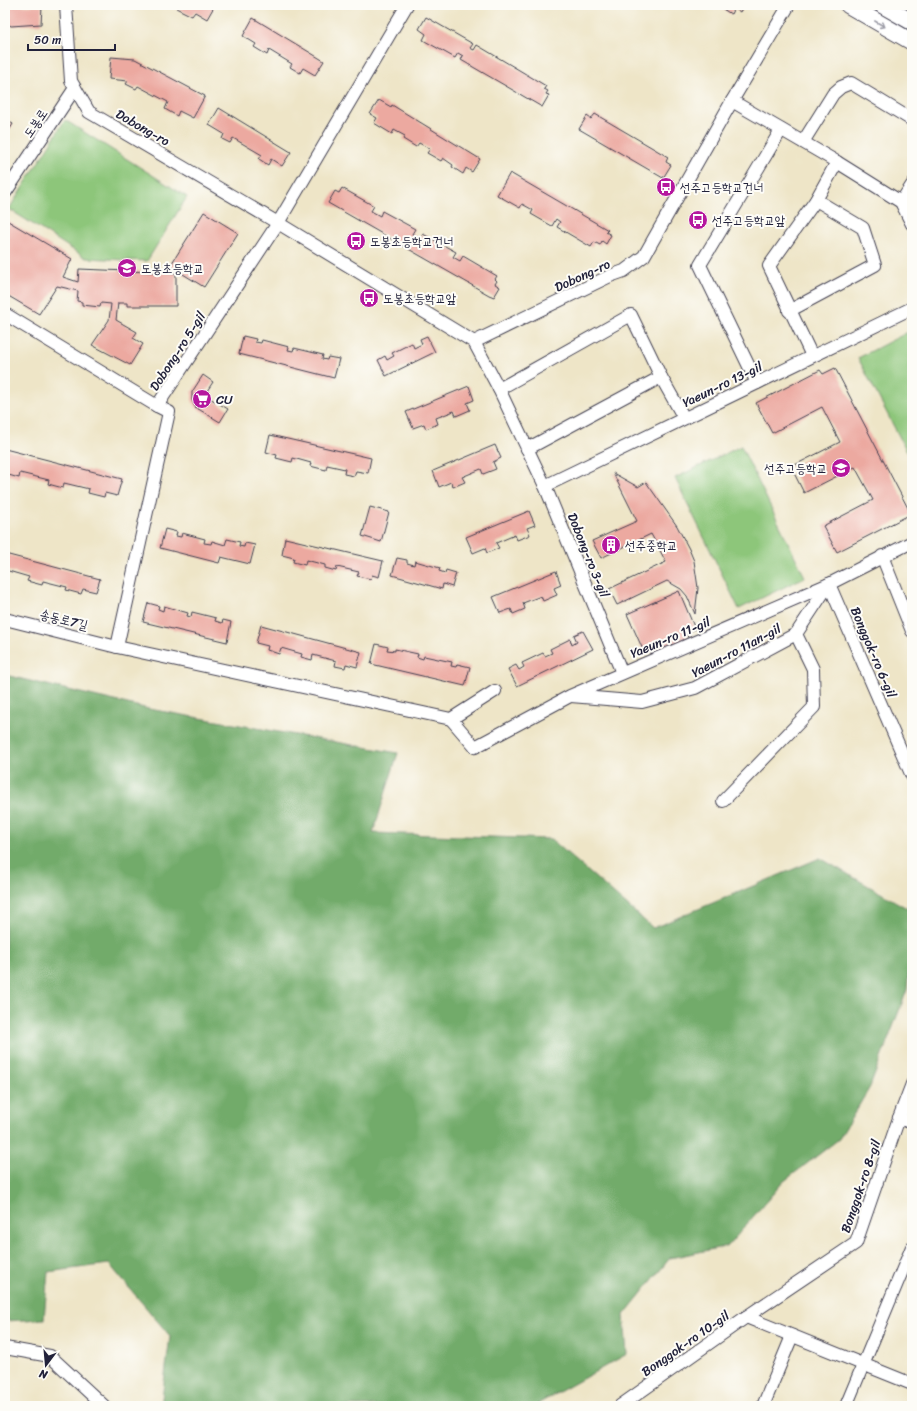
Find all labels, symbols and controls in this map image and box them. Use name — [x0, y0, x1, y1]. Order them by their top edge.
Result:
one-way arrow — [874, 20, 886, 28]
scale bar — [28, 26, 115, 52]
text: 50 m — [34, 29, 61, 51]
street label: Dobong-ro — [111, 103, 175, 153]
street label: 도봉로 — [17, 104, 54, 143]
bus stop icon: 선주고등학교건너 — [655, 176, 677, 198]
place label: 선주고등학교건너 — [680, 176, 764, 199]
bus stop icon: 선주고등학교앞 — [687, 209, 709, 231]
place label: 선주고등학교앞 — [712, 209, 786, 232]
bus stop icon: 도봉초등학교건너 — [345, 230, 367, 252]
place label: 도봉초등학교건너 — [370, 230, 454, 253]
street label: Dobong-ro — [550, 252, 615, 298]
school or university icon: 도봉초등학교 — [116, 257, 138, 279]
place label: 도봉초등학교 — [141, 257, 204, 280]
bus stop icon: 도봉초등학교앞 — [358, 287, 380, 309]
place label: 도봉초등학교앞 — [383, 287, 457, 310]
street label: Dobong-ro 5-gil — [143, 307, 212, 396]
street label: Yaeun-ro 13-gil — [678, 355, 767, 414]
supermarket icon: CU — [191, 388, 213, 410]
place label: CU — [216, 388, 233, 411]
place label: 선주고등학교 — [764, 457, 827, 480]
school or university icon: 선주고등학교 — [830, 457, 852, 479]
street label: Dobong-ro 3-gil — [561, 509, 616, 601]
building icon: 선주중학교 — [600, 534, 622, 556]
place label: 선주중학교 — [625, 534, 677, 557]
street label: 송동로7길 — [37, 602, 91, 637]
street label: Bonggok-ro 6-gil — [844, 603, 903, 702]
street label: Yaeun-ro 11-gil — [626, 610, 714, 665]
street label: Yaeun-ro 11an-gil — [687, 617, 786, 684]
street label: Bonggok-ro 8-gil — [834, 1136, 887, 1236]
street label: Bonggok-ro 10-gil — [636, 1304, 734, 1382]
north arrow — [26, 1345, 66, 1385]
text: N — [37, 1364, 51, 1385]

